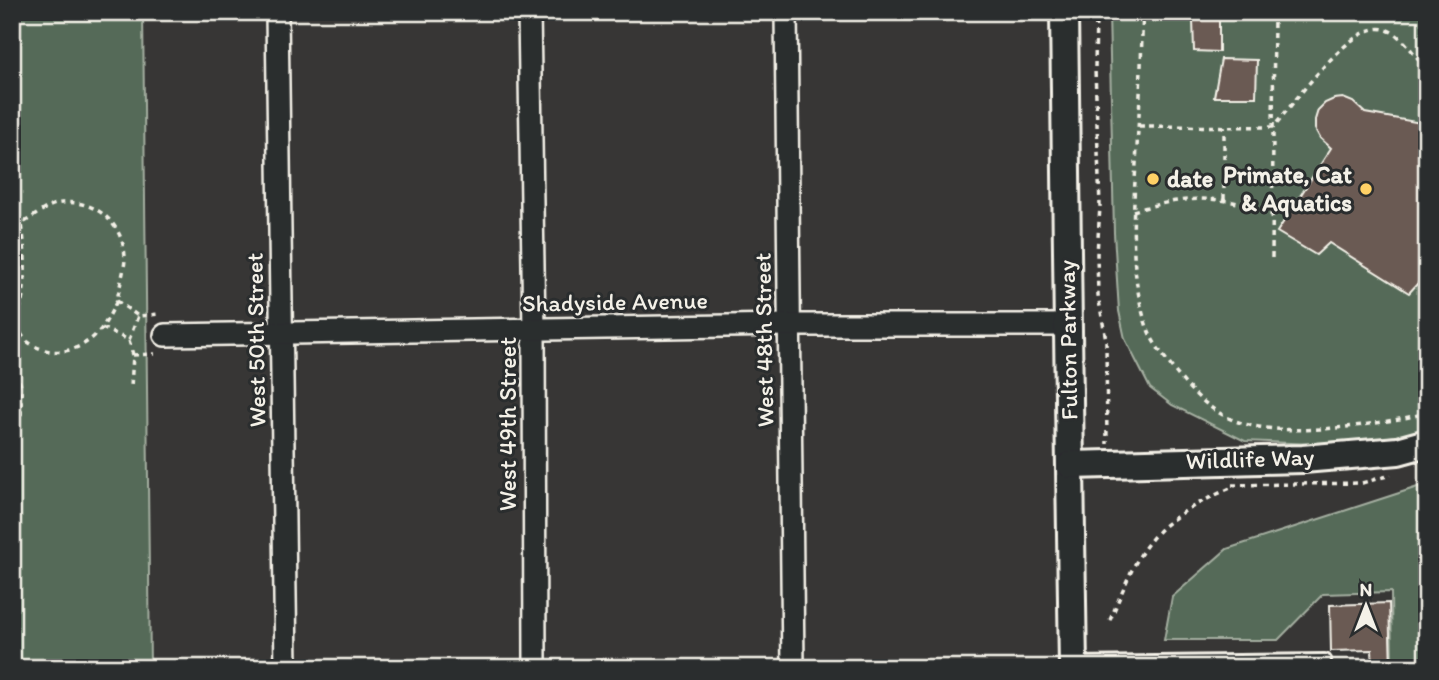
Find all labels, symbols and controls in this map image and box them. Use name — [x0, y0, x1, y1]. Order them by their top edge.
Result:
place label: Primate, Cat & Aquatics — [1223, 160, 1352, 218]
place label: date — [1167, 164, 1213, 193]
marker: date — [1145, 171, 1161, 187]
marker: Primate, Cat & Aquatics — [1358, 181, 1374, 197]
street label: West 50th Street — [239, 252, 272, 428]
street label: West 48th Street — [747, 252, 780, 428]
street label: Fulton Parkway — [1052, 260, 1083, 420]
street label: Shadyside Avenue — [522, 285, 708, 318]
street label: West 49th Street — [493, 337, 522, 511]
street label: Wildlife Way — [1185, 442, 1315, 475]
north arrow — [1330, 572, 1400, 642]
text: N — [1360, 578, 1372, 601]

